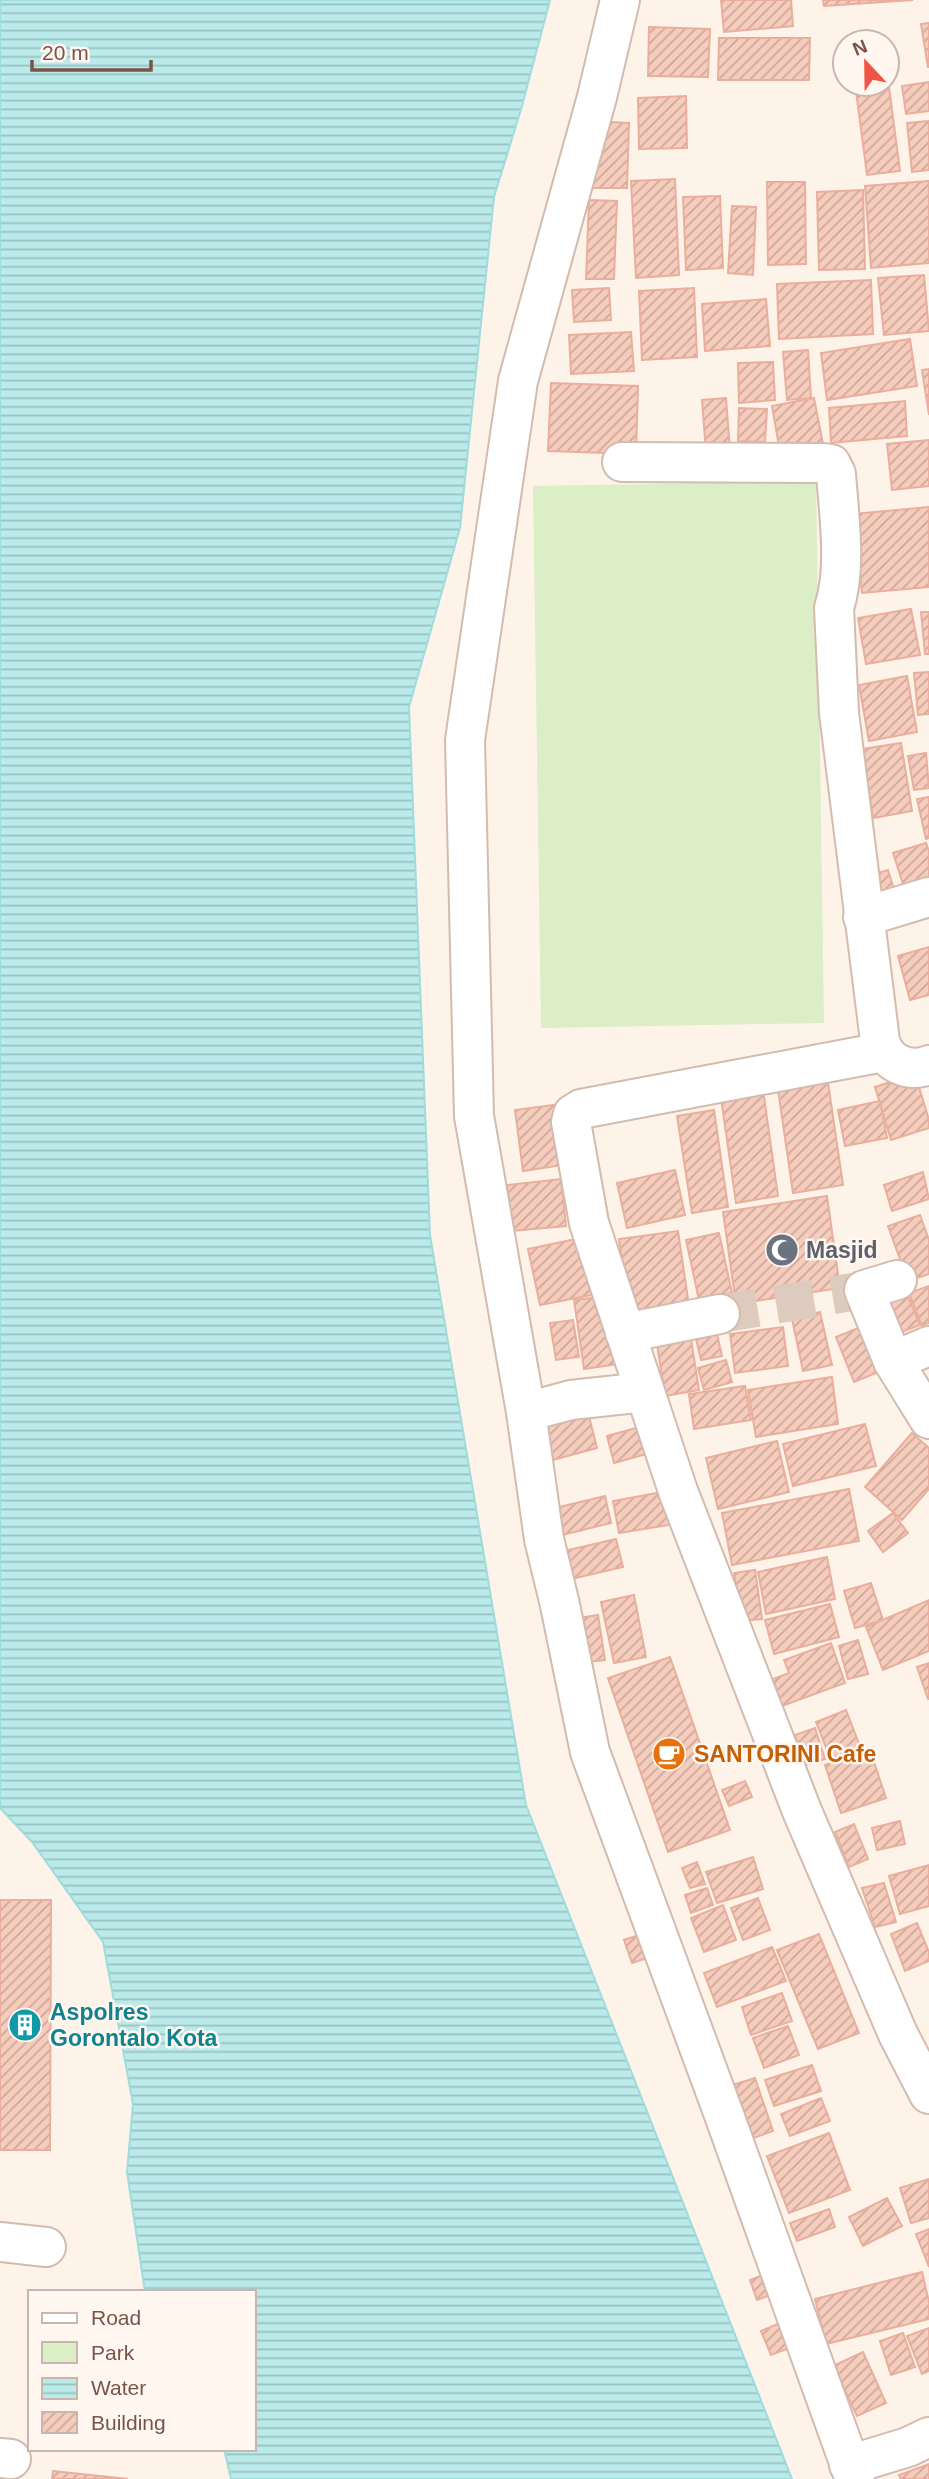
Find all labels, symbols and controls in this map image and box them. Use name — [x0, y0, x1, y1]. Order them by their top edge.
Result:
scale bar — [32, 28, 150, 72]
north arrow — [831, 28, 901, 98]
text: N — [850, 35, 870, 60]
text: 20 m — [42, 41, 89, 64]
mosque icon: Masjid — [763, 1231, 801, 1269]
place label: Masjid — [806, 1237, 878, 1263]
cafe icon: SANTORINI Cafe — [650, 1735, 688, 1773]
place label: SANTORINI Cafe — [694, 1741, 876, 1767]
place label: Aspolres Gorontalo Kota — [50, 1999, 218, 2051]
building icon: Aspolres Gorontalo Kota — [6, 2006, 44, 2044]
legend — [28, 2290, 256, 2451]
text: Road — [91, 2306, 141, 2329]
text: Park — [91, 2341, 135, 2364]
text: Water — [91, 2376, 146, 2399]
text: Building — [91, 2411, 166, 2434]

